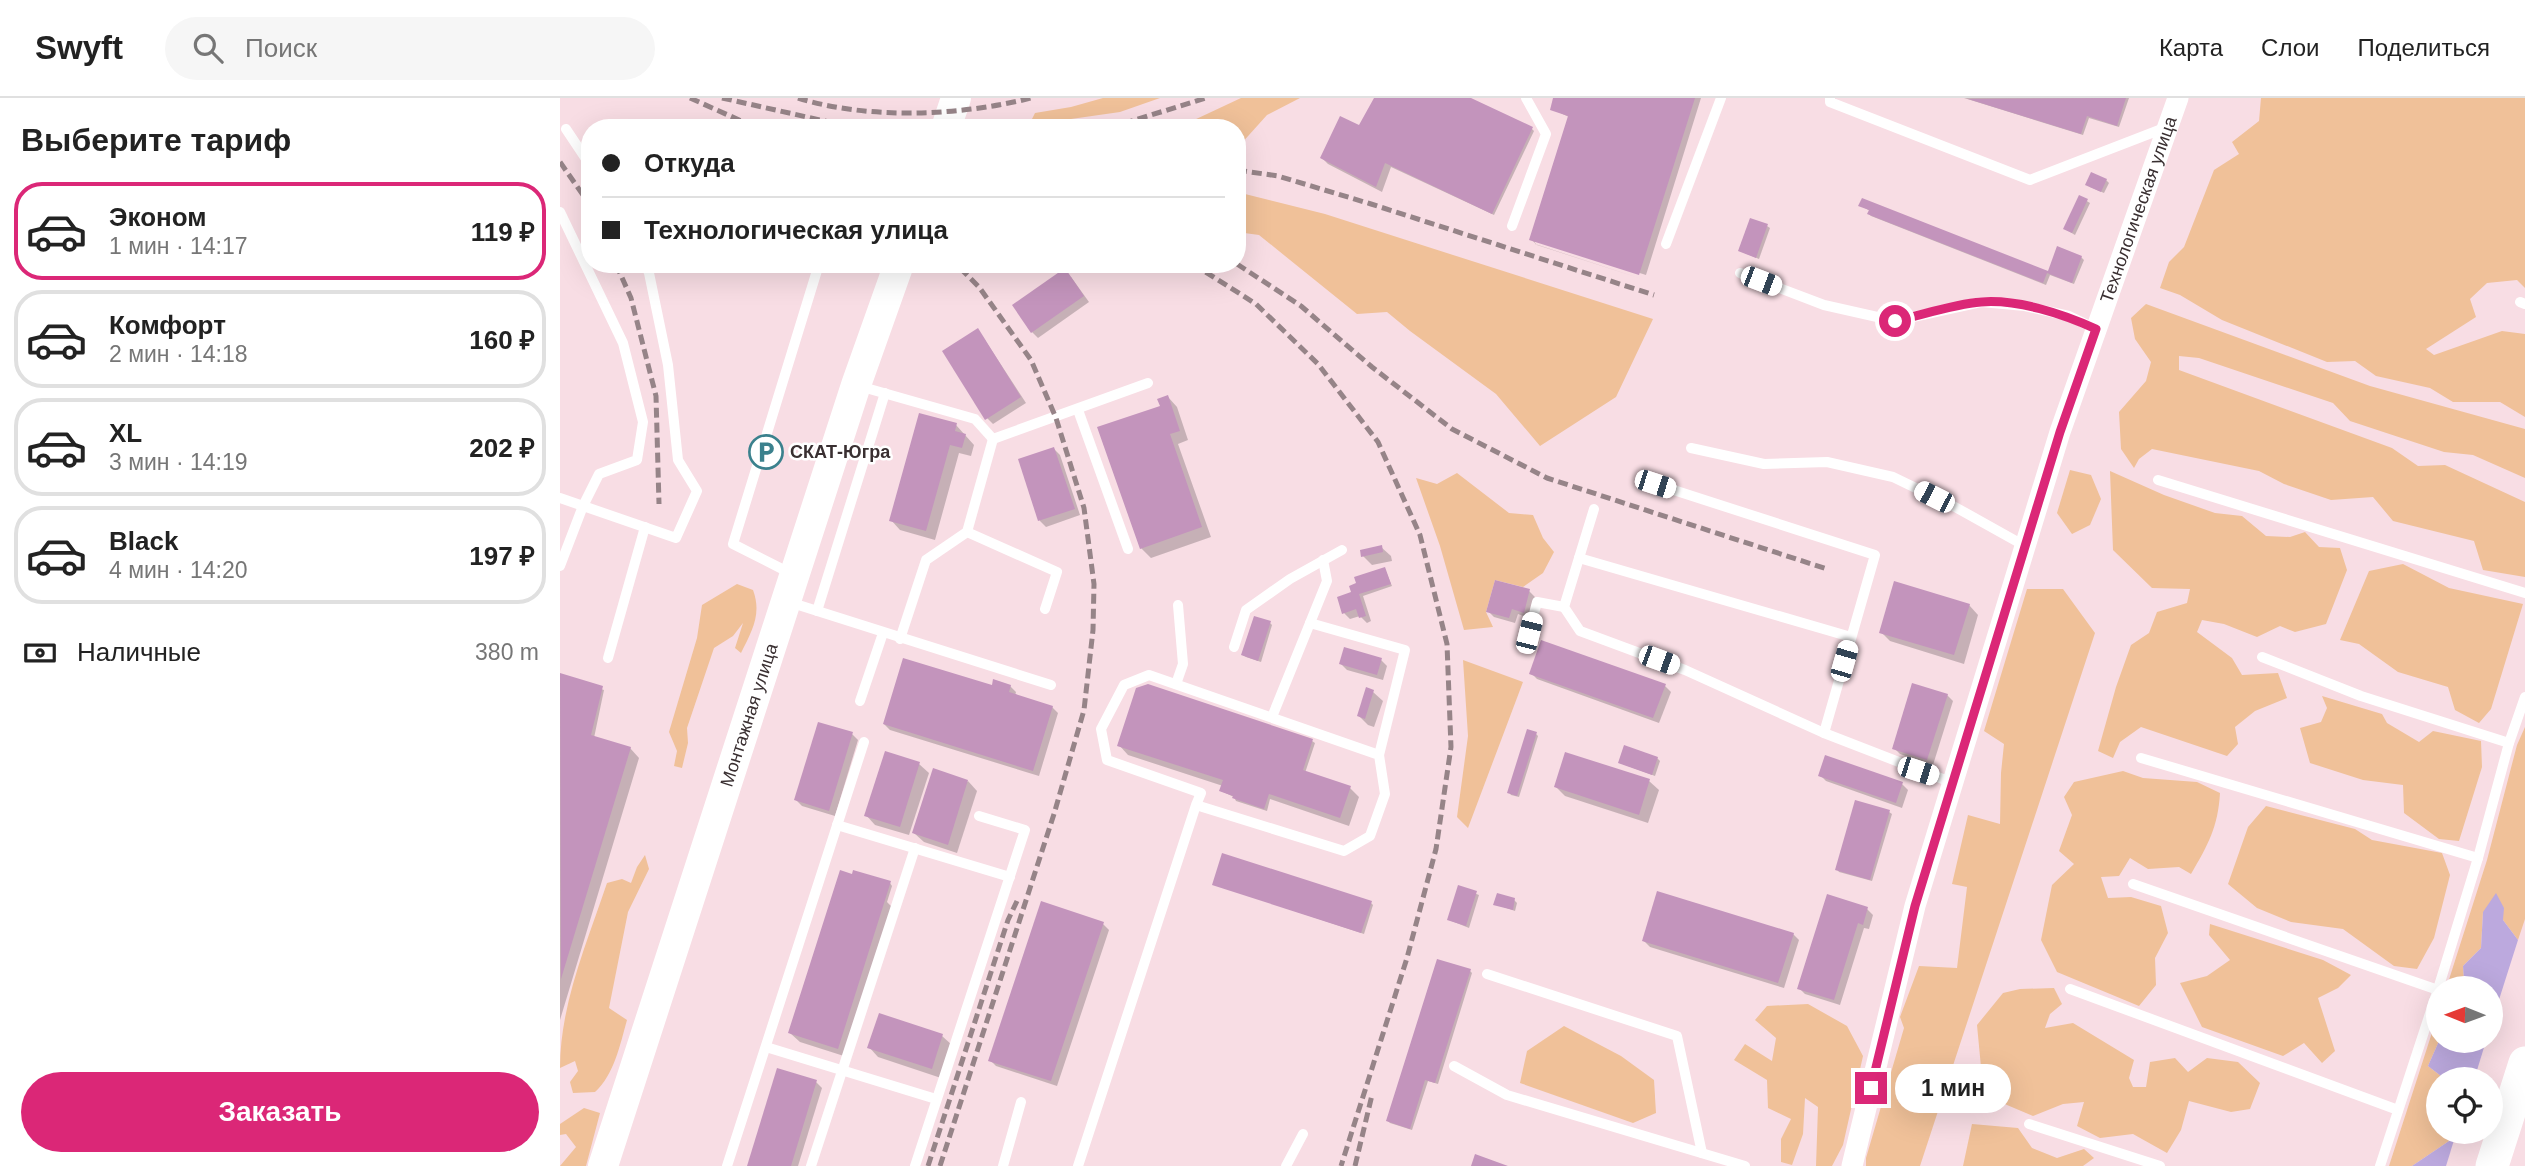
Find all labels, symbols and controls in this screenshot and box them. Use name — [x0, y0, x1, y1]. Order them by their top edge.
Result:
search box — [165, 17, 655, 80]
text: Swyft — [35, 29, 123, 66]
icon: search — [189, 29, 227, 67]
text: Поиск — [245, 33, 317, 63]
text: Карта — [2159, 34, 2223, 61]
text: Слои — [2261, 34, 2319, 61]
text: Поделиться — [2357, 34, 2490, 61]
street label: Технологическая улица — [2096, 113, 2181, 306]
text: Выберите тариф — [21, 122, 291, 158]
text: Откуда — [644, 148, 735, 178]
icon: car — [25, 200, 88, 263]
text: Эконом — [109, 202, 207, 232]
text: Технологическая улица — [644, 215, 948, 245]
text: 119 ₽ — [471, 217, 535, 247]
text: 1 мин · 14:17 — [109, 233, 248, 259]
car — [1738, 264, 1785, 298]
route start — [1879, 305, 1911, 337]
icon: car — [25, 308, 88, 371]
text: Комфорт — [109, 310, 226, 340]
text: 160 ₽ — [469, 325, 535, 355]
text: 2 мин · 14:18 — [109, 341, 248, 367]
icon: car — [25, 416, 88, 479]
text: XL — [109, 418, 142, 448]
text: 202 ₽ — [469, 433, 535, 463]
parking icon: СКАТ-Югра — [747, 433, 785, 471]
place label: СКАТ-Югра — [790, 442, 891, 462]
text: 3 мин · 14:19 — [109, 449, 248, 475]
car — [1632, 468, 1679, 500]
car — [1911, 478, 1958, 516]
icon: car — [25, 524, 88, 587]
text: Black — [109, 526, 178, 556]
text: 197 ₽ — [469, 541, 535, 571]
text: 4 мин · 14:20 — [109, 557, 248, 583]
car — [1514, 610, 1545, 656]
icon: cash — [21, 634, 59, 672]
text: Наличные — [77, 637, 201, 667]
car — [1829, 638, 1860, 684]
text: 380 m — [475, 639, 539, 665]
street label: Монтажная улица — [717, 640, 782, 789]
car — [1636, 643, 1683, 677]
car — [1895, 755, 1942, 787]
north arrow — [2426, 976, 2502, 1054]
map controls — [2426, 976, 2503, 1144]
callout: 1 мин — [1896, 1063, 2011, 1112]
button: locate — [2426, 1067, 2503, 1144]
button: Заказать — [21, 1072, 539, 1152]
route end — [1855, 1072, 1887, 1104]
text: 1 мин — [1921, 1075, 1985, 1101]

